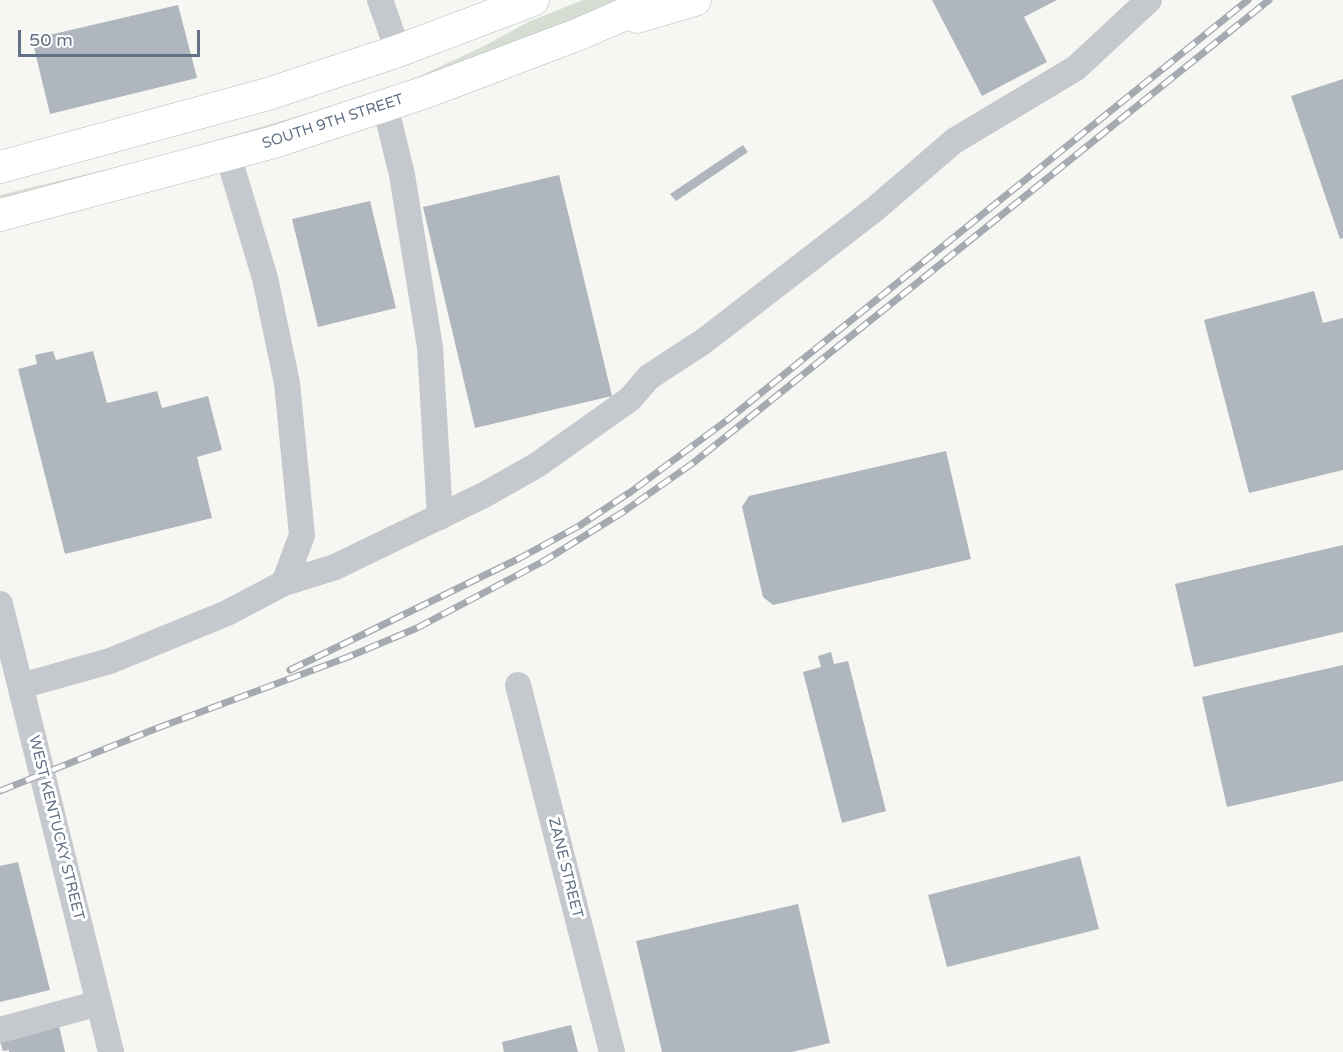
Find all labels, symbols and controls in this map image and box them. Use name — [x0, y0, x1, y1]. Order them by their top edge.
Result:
scale bar — [21, 18, 202, 56]
text: 50 m — [29, 29, 73, 51]
street label: SOUTH 9TH STREET — [260, 91, 406, 153]
street label: WEST KENTUCKY STREET — [24, 734, 88, 922]
street label: ZANE STREET — [544, 816, 586, 920]

